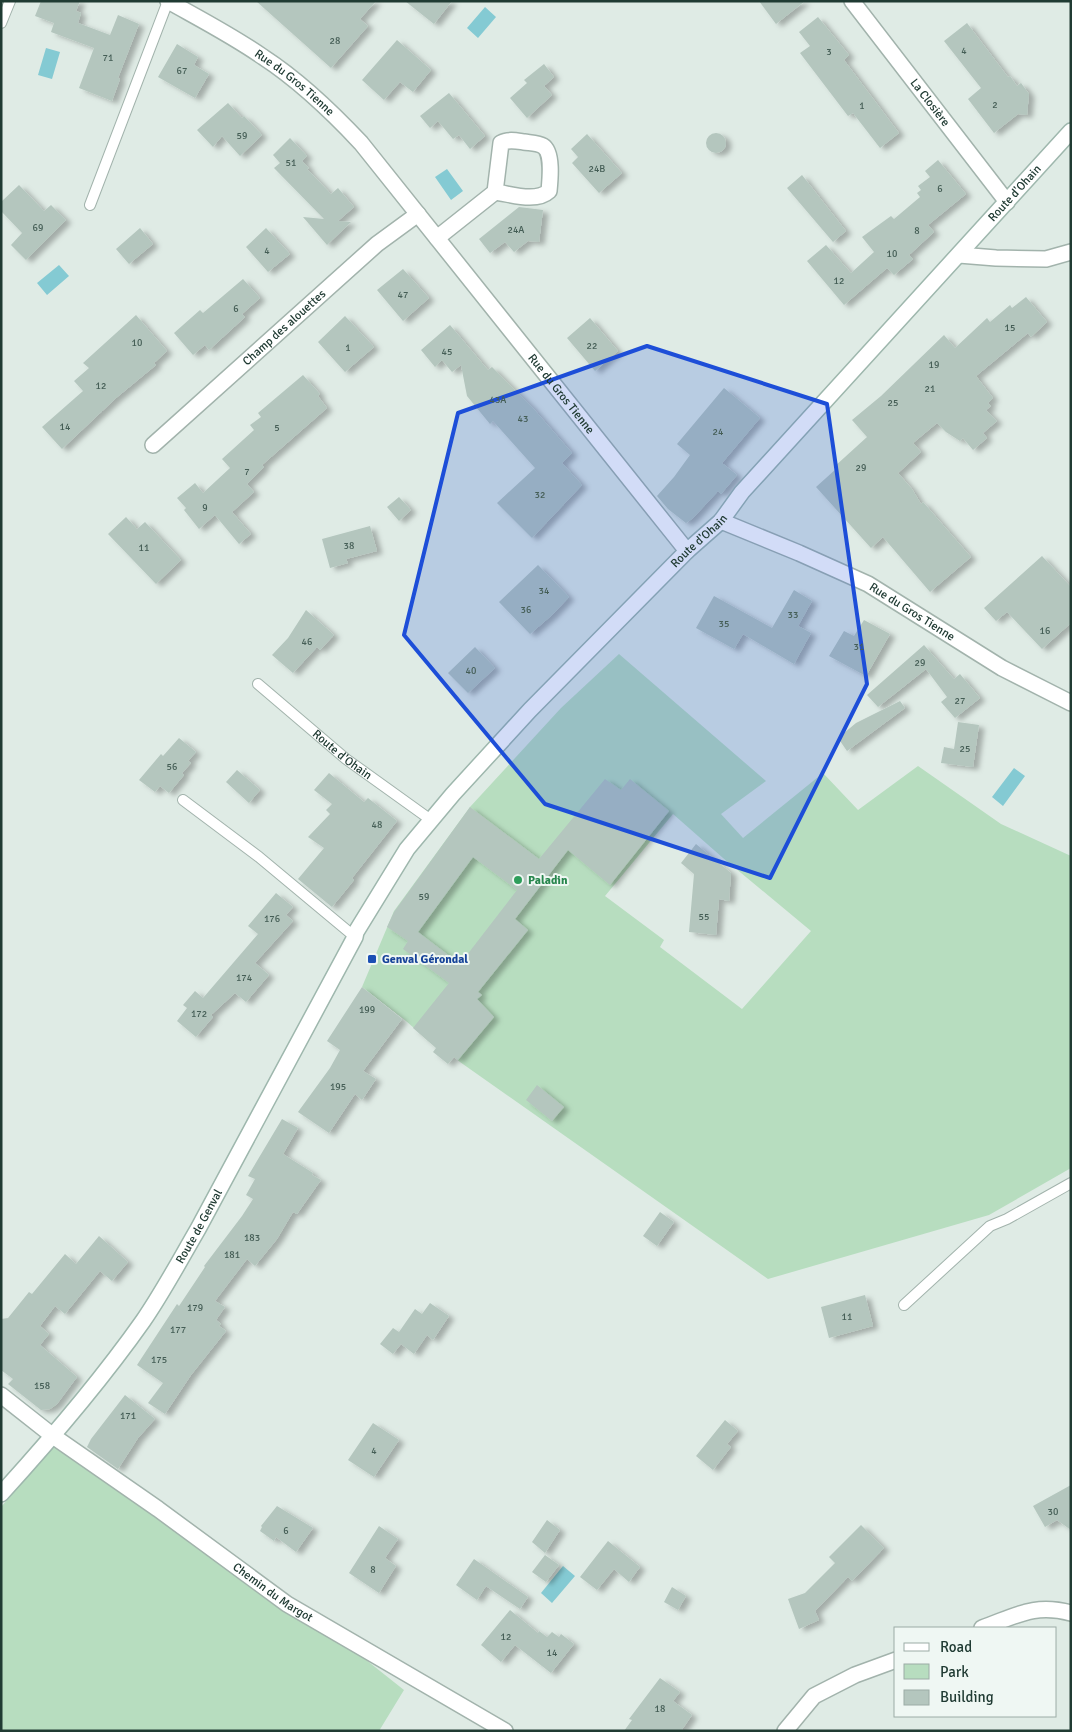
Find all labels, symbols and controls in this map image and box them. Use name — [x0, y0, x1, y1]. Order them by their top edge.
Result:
house number: 28 — [330, 35, 340, 47]
house number: 4 — [961, 45, 967, 57]
street label: Rue du Gros Tienne — [252, 46, 337, 119]
house number: 3 — [826, 46, 832, 58]
house number: 71 — [103, 52, 113, 64]
house number: 67 — [177, 65, 187, 77]
street label: La Closière — [907, 76, 953, 130]
house number: 2 — [992, 99, 998, 111]
house number: 1 — [859, 100, 865, 112]
house number: 59 — [237, 130, 247, 142]
house number: 51 — [286, 157, 296, 169]
street label: Route d'Ohain — [985, 162, 1045, 225]
house number: 24B — [589, 163, 605, 175]
house number: 6 — [937, 183, 943, 195]
house number: 69 — [33, 222, 43, 234]
house number: 24A — [508, 224, 524, 236]
house number: 8 — [914, 225, 920, 237]
house number: 4 — [264, 245, 270, 257]
house number: 10 — [887, 248, 897, 260]
house number: 12 — [834, 275, 844, 287]
street label: Champ des alouettes — [240, 287, 329, 369]
house number: 47 — [398, 289, 408, 301]
house number: 6 — [233, 303, 239, 315]
house number: 15 — [1005, 322, 1015, 334]
house number: 10 — [132, 337, 142, 349]
house number: 22 — [587, 340, 597, 352]
house number: 1 — [345, 342, 351, 354]
house number: 45 — [442, 346, 452, 358]
street label: Rue du Gros Tienne — [524, 351, 597, 437]
house number: 19 — [929, 359, 939, 371]
house number: 12 — [96, 380, 106, 392]
house number: 21 — [925, 383, 935, 395]
house number: 43A — [490, 394, 506, 406]
house number: 25 — [888, 397, 898, 409]
house number: 43 — [518, 413, 528, 425]
house number: 14 — [60, 421, 71, 433]
house number: 5 — [274, 422, 280, 434]
house number: 24 — [713, 426, 724, 438]
house number: 29 — [856, 462, 866, 474]
house number: 7 — [244, 466, 250, 478]
house number: 32 — [535, 489, 545, 501]
house number: 9 — [202, 502, 208, 514]
street label: Route d'Ohain — [668, 512, 731, 571]
house number: 38 — [344, 540, 354, 552]
house number: 11 — [139, 542, 149, 554]
street label: Rue du Gros Tienne — [866, 580, 957, 644]
house number: 34 — [539, 585, 550, 597]
house number: 36 — [521, 604, 531, 616]
house number: 33 — [788, 609, 798, 621]
house number: 35 — [719, 618, 729, 630]
house number: 16 — [1040, 625, 1050, 637]
house number: 46 — [302, 636, 312, 648]
house number: 31 — [854, 641, 864, 653]
house number: 29 — [915, 657, 925, 669]
house number: 40 — [466, 665, 476, 677]
house number: 27 — [955, 695, 965, 707]
street label: Route d'Ohain — [309, 727, 375, 783]
house number: 25 — [960, 743, 970, 755]
house number: 56 — [167, 761, 177, 773]
house number: 48 — [372, 819, 382, 831]
place label: Paladin — [528, 873, 568, 888]
marker: Paladin — [512, 874, 524, 886]
house number: 59 — [419, 891, 429, 903]
house number: 55 — [699, 911, 709, 923]
house number: 176 — [264, 913, 280, 925]
place label: Genval Gérondal — [382, 952, 468, 967]
marker: Genval Gérondal — [366, 953, 378, 965]
house number: 174 — [236, 972, 253, 984]
house number: 199 — [359, 1004, 375, 1016]
house number: 172 — [191, 1008, 207, 1020]
house number: 195 — [330, 1081, 346, 1093]
street label: Route de Genval — [173, 1186, 226, 1266]
house number: 183 — [244, 1232, 260, 1244]
house number: 181 — [224, 1249, 240, 1261]
house number: 179 — [187, 1302, 203, 1314]
house number: 11 — [842, 1311, 852, 1323]
house number: 177 — [170, 1324, 186, 1336]
house number: 175 — [151, 1354, 167, 1366]
house number: 158 — [34, 1380, 50, 1392]
house number: 171 — [120, 1410, 136, 1422]
house number: 4 — [371, 1445, 377, 1457]
house number: 30 — [1048, 1506, 1058, 1518]
house number: 6 — [283, 1525, 289, 1537]
street label: Chemin du Margot — [230, 1560, 315, 1625]
house number: 8 — [370, 1564, 376, 1576]
legend — [894, 1627, 1057, 1717]
house number: 12 — [501, 1631, 511, 1643]
text: Road — [940, 1638, 972, 1656]
house number: 14 — [547, 1647, 558, 1659]
text: Park — [940, 1663, 969, 1681]
text: Building — [940, 1688, 994, 1706]
house number: 18 — [655, 1703, 665, 1715]

